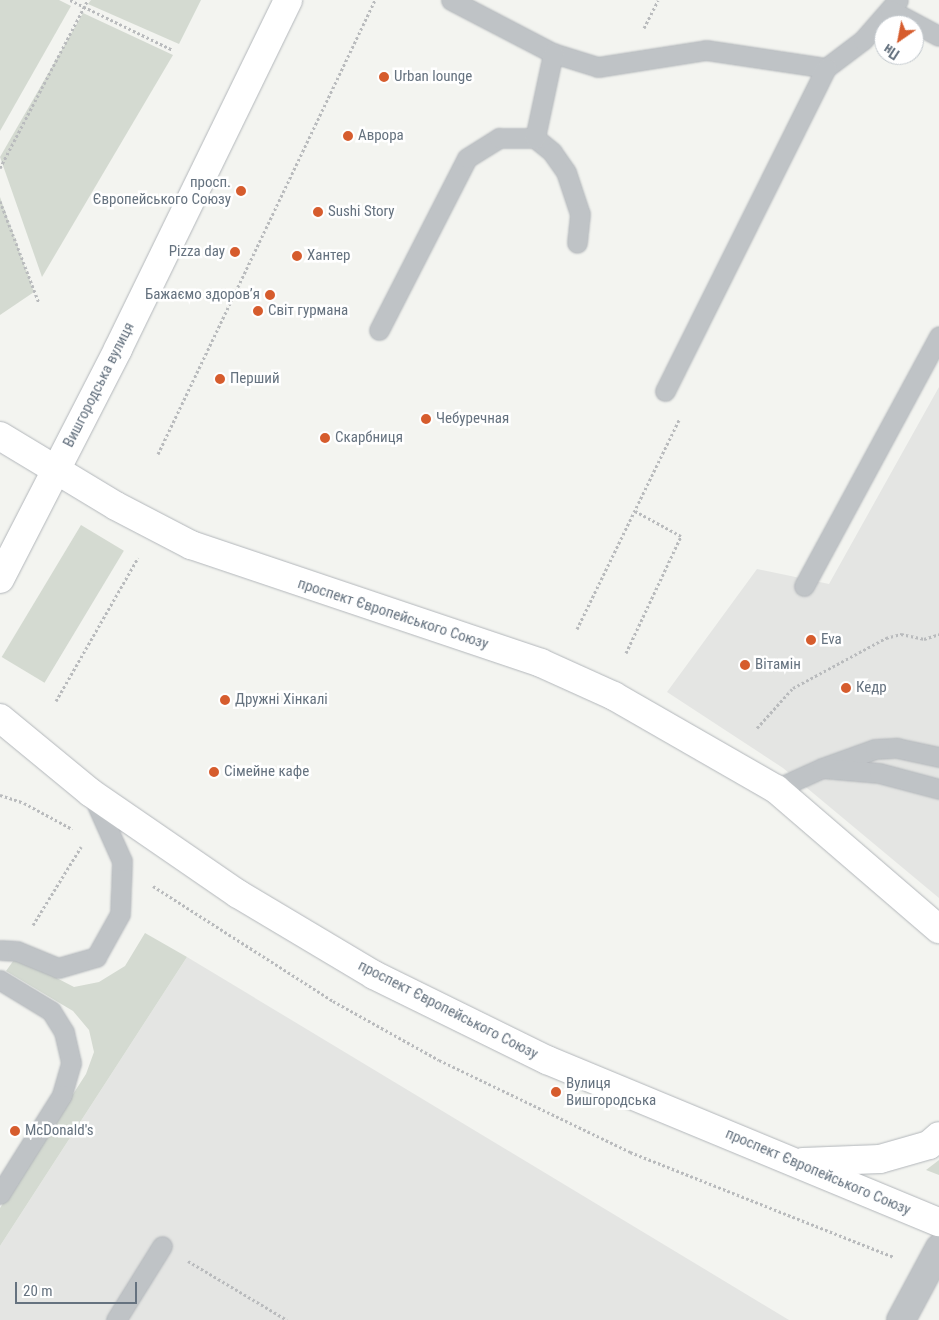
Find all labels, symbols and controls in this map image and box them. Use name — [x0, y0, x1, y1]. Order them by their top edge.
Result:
north arrow — [874, 15, 924, 65]
text: Пн — [880, 41, 902, 63]
place label: Urban lounge — [394, 68, 472, 86]
marker: Urban lounge — [378, 71, 390, 83]
place label: Аврора — [358, 127, 404, 145]
marker: Аврора — [342, 130, 354, 142]
place label: просп. Європейського Союзу — [93, 173, 231, 208]
marker: просп. Європейського Союзу — [235, 185, 247, 197]
place label: Sushi Story — [328, 203, 395, 221]
marker: Sushi Story — [312, 206, 324, 218]
place label: Pizza day — [169, 243, 225, 261]
marker: Pizza day — [229, 246, 241, 258]
place label: Хантер — [307, 247, 350, 265]
marker: Хантер — [291, 250, 303, 262]
place label: Бажаємо здоровʼя — [145, 286, 260, 304]
marker: Бажаємо здоровʼя — [264, 289, 276, 301]
place label: Світ гурмана — [268, 302, 348, 320]
marker: Світ гурмана — [252, 305, 264, 317]
street label: Вишгородська вулиця — [60, 320, 138, 450]
place label: Перший — [230, 370, 280, 388]
marker: Перший — [214, 373, 226, 385]
place label: Чебуречная — [436, 410, 509, 428]
marker: Чебуречная — [420, 413, 432, 425]
place label: Скарбниця — [335, 429, 403, 447]
marker: Скарбниця — [319, 432, 331, 444]
street label: проспект Європейського Союзу — [295, 575, 491, 653]
place label: Eva — [821, 631, 842, 649]
marker: Eva — [805, 634, 817, 646]
place label: Вітамін — [755, 656, 801, 674]
marker: Вітамін — [739, 659, 751, 671]
place label: Кедр — [856, 679, 887, 697]
marker: Кедр — [840, 682, 852, 694]
place label: Дружні Хінкалі — [235, 691, 328, 709]
marker: Дружні Хінкалі — [219, 694, 231, 706]
place label: Сімейне кафе — [224, 763, 309, 781]
marker: Сімейне кафе — [208, 766, 220, 778]
street label: проспект Європейського Союзу — [355, 957, 541, 1063]
place label: Вулиця Вишгородська — [566, 1074, 656, 1109]
marker: Вулиця Вишгородська — [550, 1086, 562, 1098]
place label: McDonald's — [25, 1122, 94, 1140]
marker: McDonald's — [9, 1125, 21, 1137]
street label: проспект Європейського Союзу — [723, 1125, 913, 1219]
scale bar — [18, 1272, 140, 1304]
text: 20 m — [23, 1282, 53, 1300]

